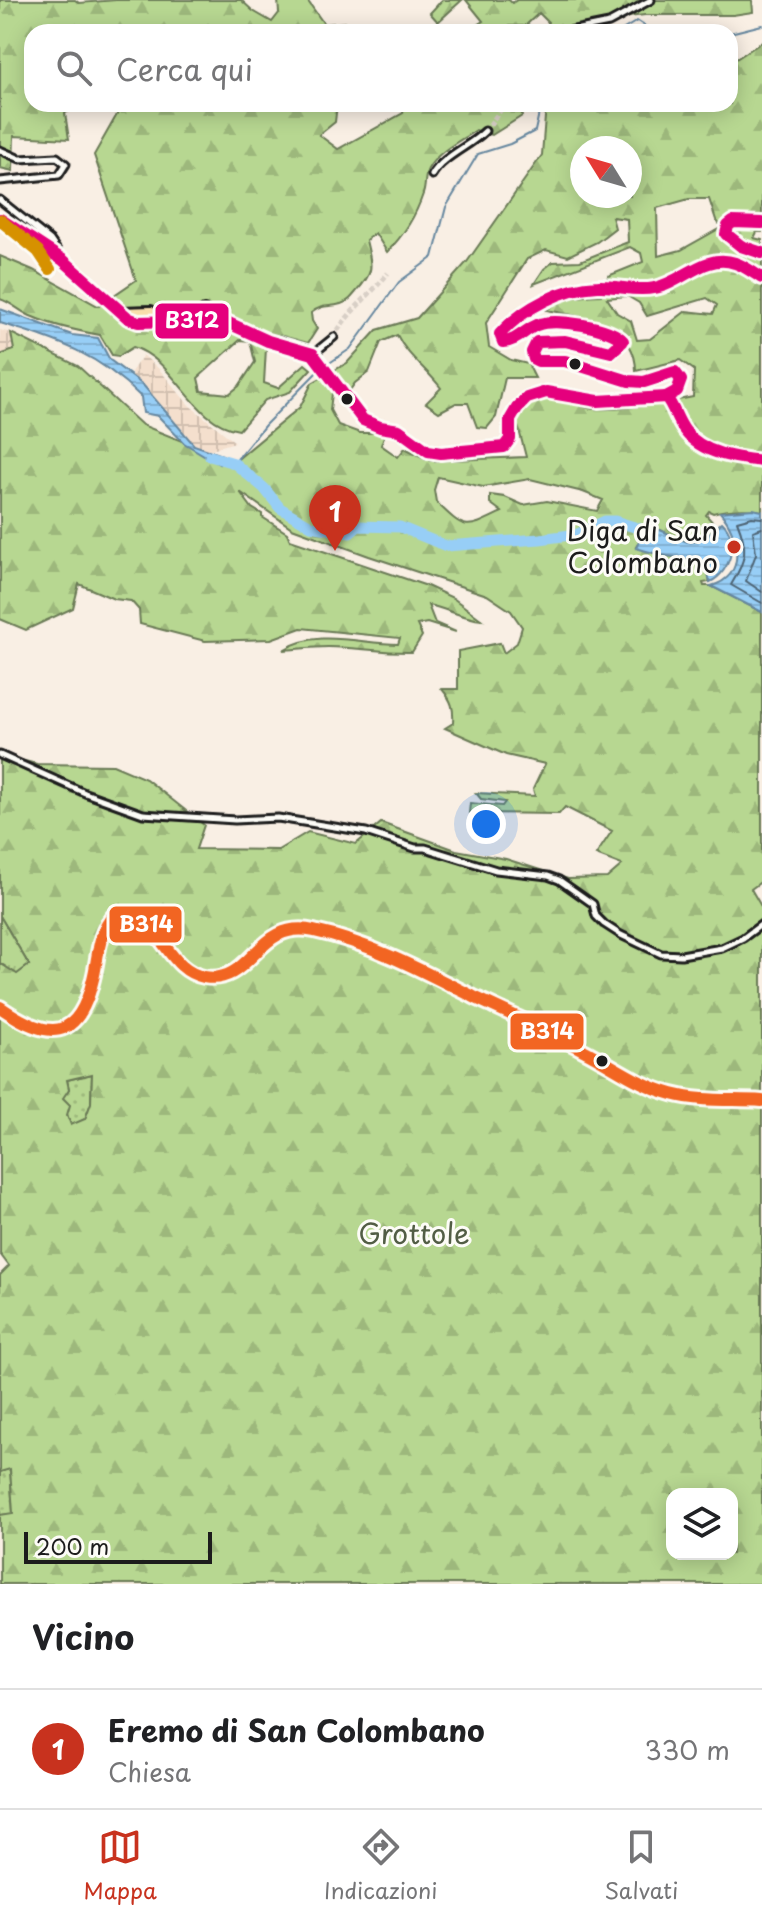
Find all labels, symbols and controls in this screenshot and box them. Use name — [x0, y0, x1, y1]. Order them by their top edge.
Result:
search box — [24, 24, 738, 112]
icon: search — [52, 46, 96, 90]
text: Cerca qui — [116, 46, 253, 91]
north arrow — [570, 136, 642, 208]
line badge: B312 — [154, 302, 230, 340]
text: B312 — [165, 302, 219, 335]
unlabelled marker — [567, 356, 583, 372]
unlabelled marker — [339, 391, 355, 407]
pin: 1 — [309, 485, 361, 551]
place label: Diga di San Colombano — [567, 508, 718, 583]
marker: Diga di San Colombano — [725, 538, 743, 556]
your location — [466, 804, 506, 844]
line badge: B314 — [108, 905, 183, 944]
text: B314 — [118, 906, 174, 939]
line badge: B314 — [509, 1012, 585, 1051]
text: B314 — [519, 1013, 575, 1046]
unlabelled marker — [594, 1053, 610, 1069]
park label: Grottole — [358, 1211, 470, 1254]
map controls — [666, 1488, 738, 1560]
button: layers — [666, 1488, 738, 1560]
scale bar — [24, 1528, 212, 1564]
text: 200 m — [36, 1529, 109, 1562]
text: Vicino — [32, 1610, 134, 1662]
text: Eremo di San Colombano — [108, 1707, 485, 1752]
text: 1 — [52, 1730, 64, 1769]
text: 330 m — [645, 1730, 730, 1769]
text: Chiesa — [108, 1752, 191, 1791]
tab: Mappa — [84, 1825, 157, 1906]
tab: Indicazioni — [324, 1825, 437, 1906]
tab: Salvati — [605, 1825, 678, 1906]

